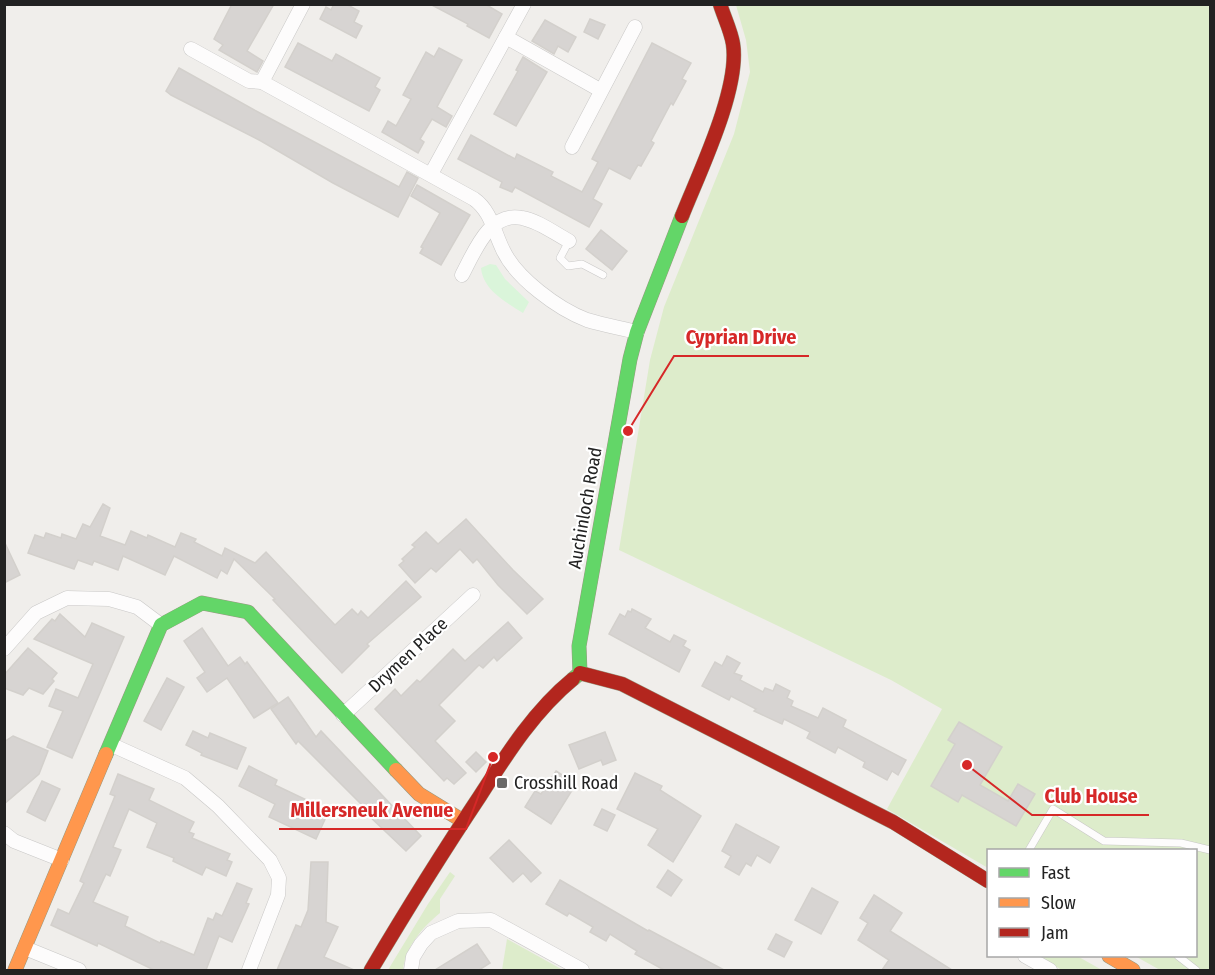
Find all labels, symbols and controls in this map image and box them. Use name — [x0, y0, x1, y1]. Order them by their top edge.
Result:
callout: Cyprian Drive — [674, 318, 809, 356]
text: Cyprian Drive — [686, 325, 796, 349]
street label: Auchinloch Road — [563, 446, 607, 570]
street label: Drymen Place — [364, 613, 452, 697]
place label: Crosshill Road — [514, 772, 618, 794]
marker: Crosshill Road — [495, 776, 509, 790]
callout: Club House — [1032, 777, 1149, 815]
text: Club House — [1044, 784, 1138, 808]
callout: Millersneuk Avenue — [279, 791, 466, 829]
text: Millersneuk Avenue — [291, 798, 454, 822]
legend — [987, 849, 1197, 957]
text: Fast — [1041, 862, 1070, 884]
text: Slow — [1041, 892, 1076, 914]
text: Jam — [1041, 922, 1069, 944]

